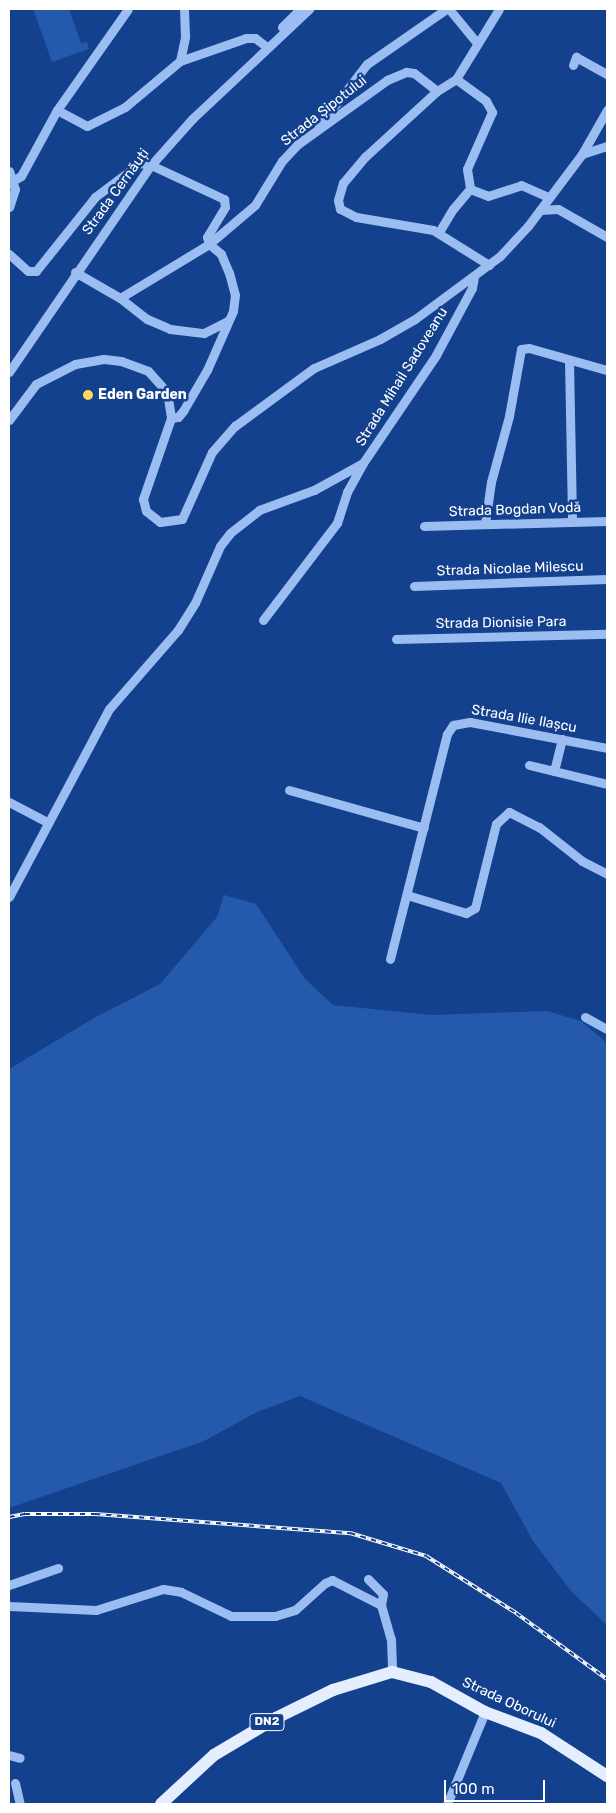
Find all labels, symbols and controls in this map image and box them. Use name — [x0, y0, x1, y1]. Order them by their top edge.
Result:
street label: Strada Șipotului — [278, 72, 370, 150]
street label: Strada Cernăuți — [79, 146, 153, 238]
street label: Strada Mihail Sadoveanu — [352, 305, 452, 449]
place label: Eden Garden — [98, 387, 187, 403]
marker: Eden Garden — [82, 389, 94, 401]
street label: Strada Bogdan Vodă — [448, 499, 582, 521]
street label: Strada Nicolae Milescu — [436, 558, 584, 580]
street label: Strada Dionisie Para — [435, 613, 567, 633]
street label: Strada Ilie Ilașcu — [470, 701, 578, 737]
street label: Strada Oborului — [459, 1674, 559, 1732]
road number: DN2 — [248, 1712, 286, 1731]
scale bar — [446, 1770, 547, 1802]
text: 100 m — [452, 1780, 494, 1798]

